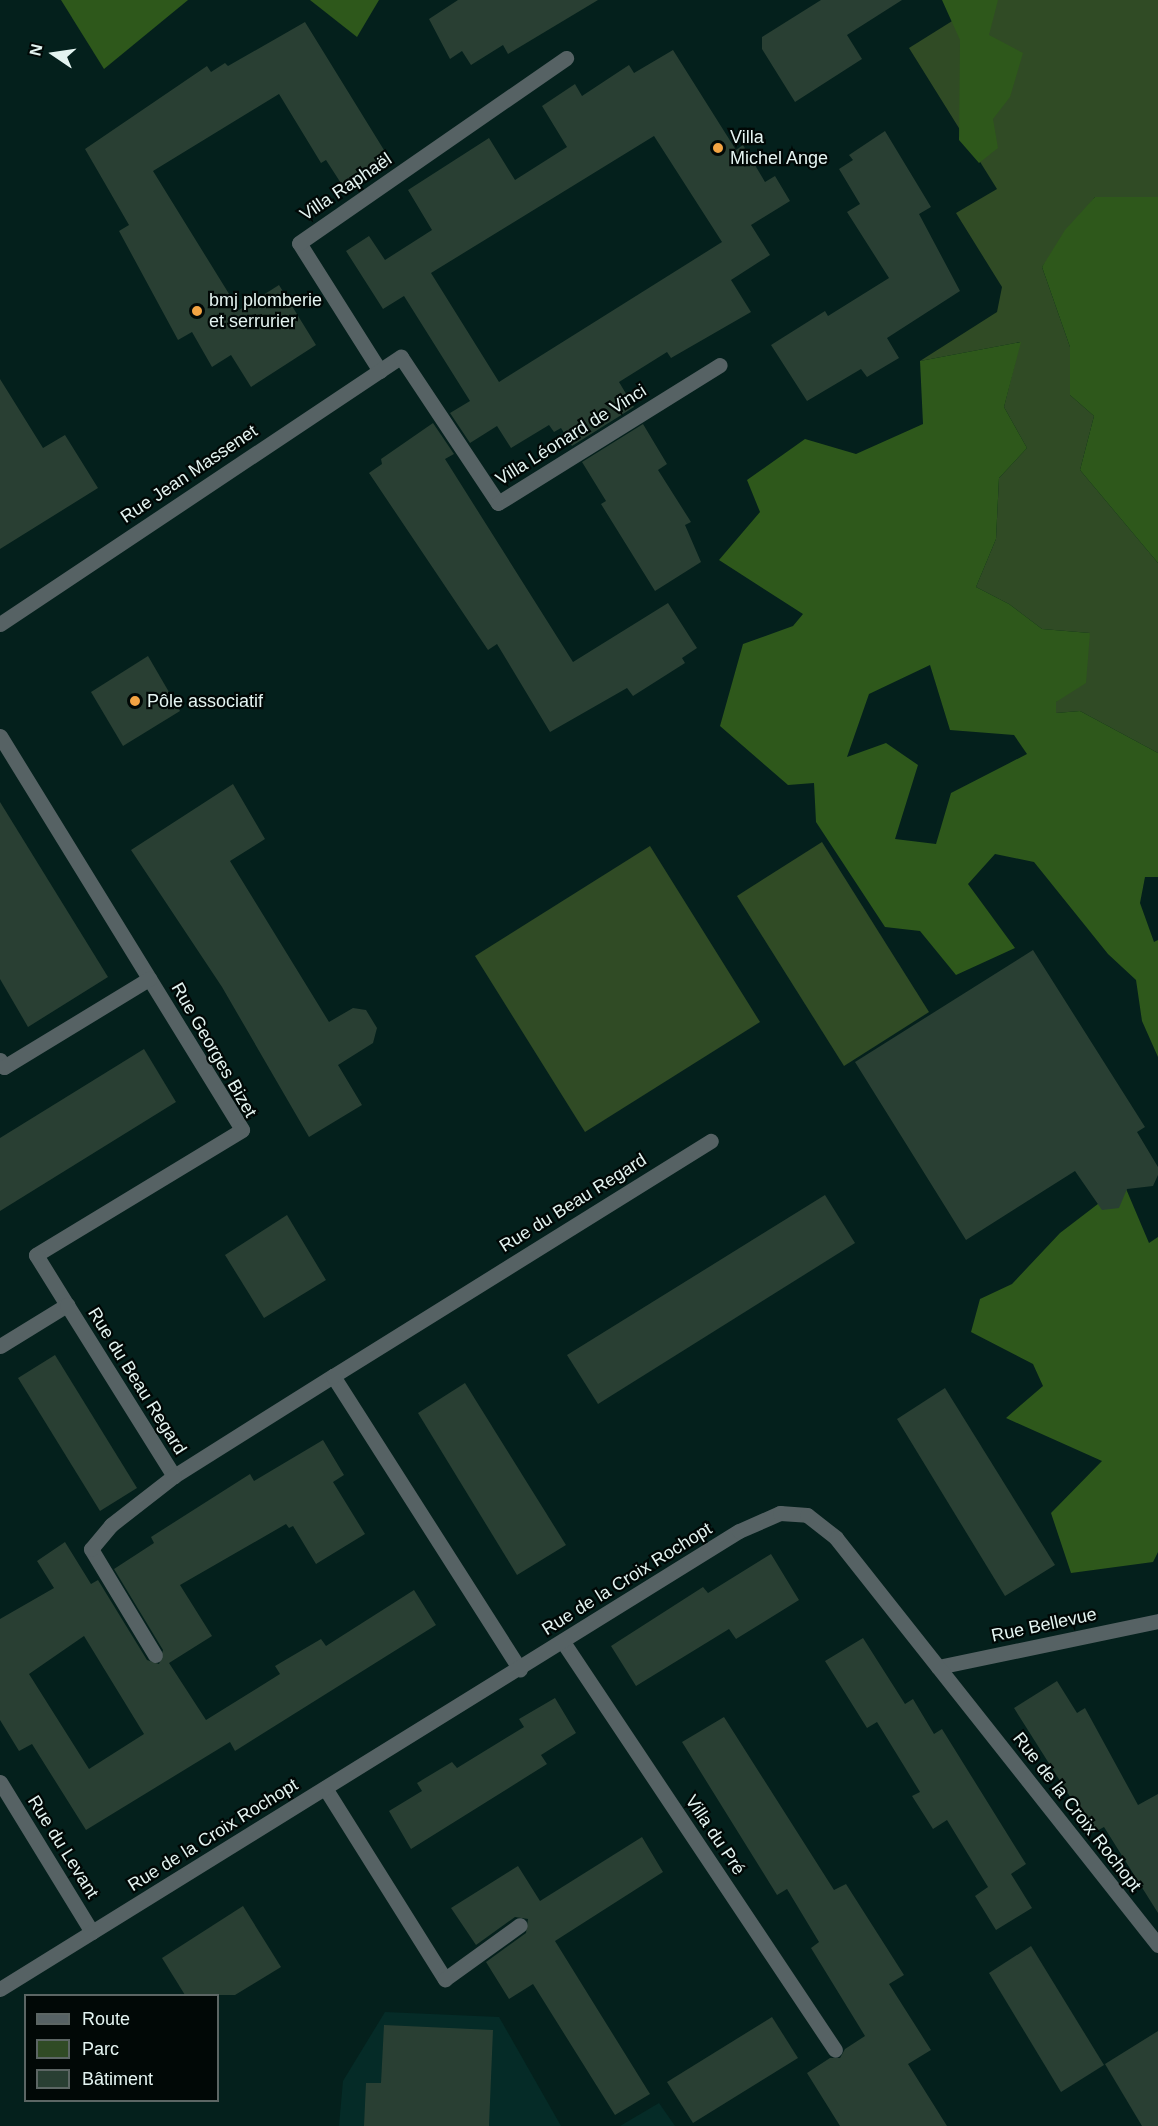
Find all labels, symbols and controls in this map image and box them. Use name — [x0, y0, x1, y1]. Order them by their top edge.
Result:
north arrow — [24, 24, 84, 84]
text: N — [26, 42, 46, 57]
place label: Villa Michel Ange — [730, 127, 829, 170]
marker: Villa Michel Ange — [711, 141, 725, 155]
street label: Villa Raphaël — [296, 148, 396, 226]
place label: bmj plomberie et serrurier — [209, 290, 322, 332]
marker: bmj plomberie et serrurier — [190, 304, 204, 318]
street label: Villa Léonard de Vinci — [492, 380, 650, 490]
street label: Rue Jean Massenet — [117, 420, 261, 528]
place label: Pôle associatif — [147, 690, 263, 712]
marker: Pôle associatif — [128, 694, 142, 708]
street label: Rue Georges Bizet — [167, 979, 261, 1121]
street label: Rue du Beau Regard — [496, 1149, 650, 1257]
street label: Rue du Beau Regard — [83, 1304, 191, 1458]
street label: Rue de la Croix Rochopt — [538, 1518, 716, 1640]
street label: Rue Bellevue — [989, 1603, 1099, 1647]
street label: Rue de la Croix Rochopt — [1008, 1728, 1146, 1896]
street label: Rue de la Croix Rochopt — [124, 1774, 302, 1896]
street label: Villa du Pré — [680, 1791, 750, 1879]
street label: Rue du Levant — [23, 1792, 103, 1902]
legend — [24, 1994, 219, 2102]
text: Route — [82, 2009, 130, 2029]
text: Parc — [82, 2039, 119, 2059]
text: Bâtiment — [82, 2069, 153, 2089]

